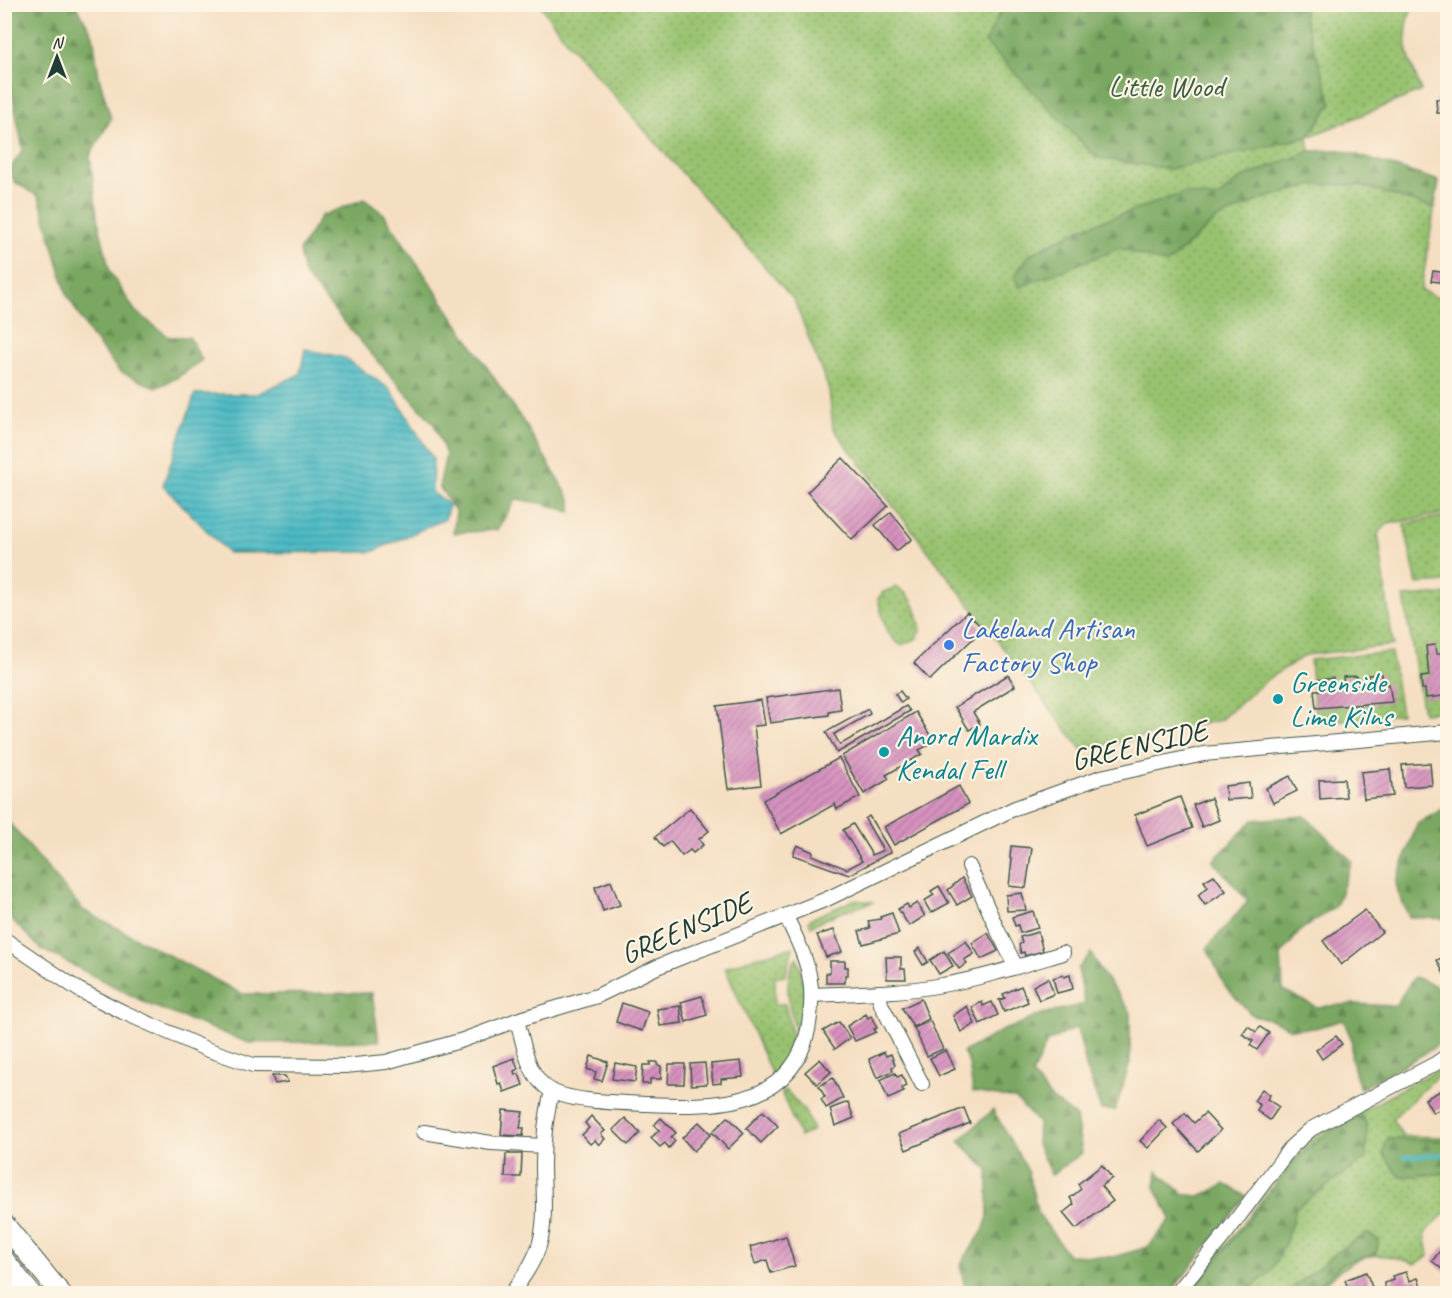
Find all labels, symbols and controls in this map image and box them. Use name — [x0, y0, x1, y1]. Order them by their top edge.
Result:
north arrow — [27, 27, 87, 87]
text: N — [52, 33, 65, 53]
park label: Little Wood — [1108, 67, 1228, 105]
place label: Lakeland Artisan Factory Shop — [961, 609, 1135, 681]
marker: Lakeland Artisan Factory Shop — [942, 638, 956, 652]
place label: Greenside Lime Kilns — [1290, 663, 1394, 735]
marker: Greenside Lime Kilns — [1271, 692, 1285, 706]
street label: GREENSIDE — [1067, 710, 1215, 779]
place label: Anord Mardix Kendal Fell — [896, 716, 1040, 788]
marker: Anord Mardix Kendal Fell — [877, 745, 891, 759]
street label: GREENSIDE — [615, 882, 761, 973]

